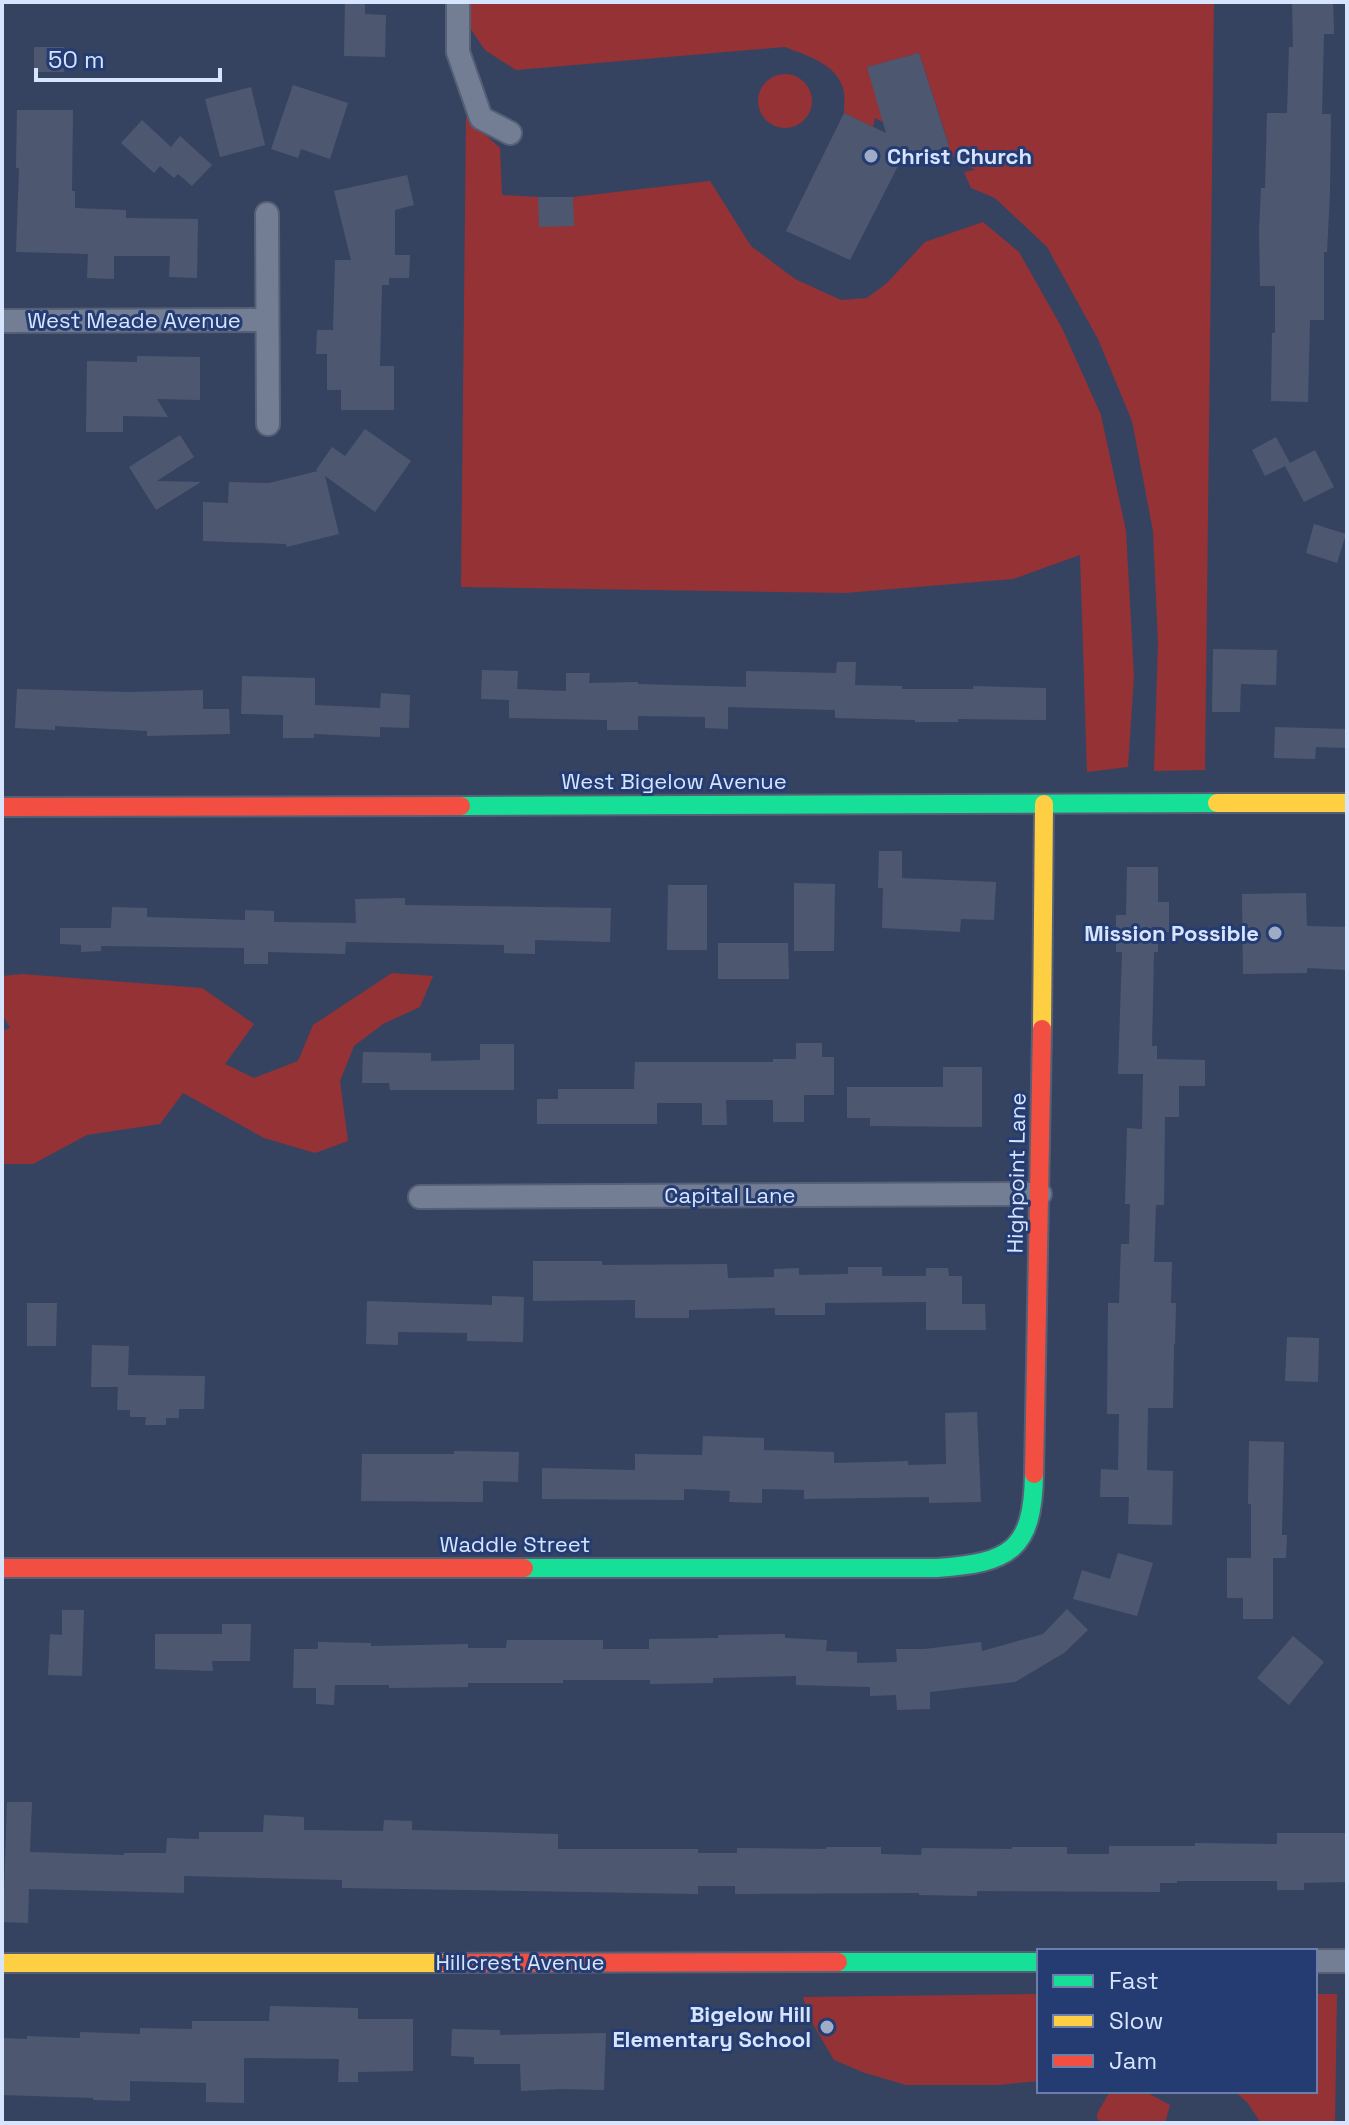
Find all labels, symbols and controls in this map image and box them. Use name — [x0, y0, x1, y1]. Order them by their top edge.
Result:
scale bar — [36, 32, 220, 82]
text: 50 m — [48, 44, 105, 75]
place label: Christ Church — [887, 142, 1032, 170]
marker: Christ Church — [862, 147, 880, 165]
street label: West Meade Avenue — [27, 306, 241, 334]
street label: West Bigelow Avenue — [561, 767, 787, 795]
place label: Mission Possible — [1084, 919, 1259, 947]
marker: Mission Possible — [1266, 924, 1284, 942]
street label: Highpoint Lane — [1001, 1092, 1031, 1254]
street label: Capital Lane — [664, 1181, 796, 1209]
street label: Waddle Street — [439, 1530, 591, 1558]
street label: Hillcrest Avenue — [435, 1948, 605, 1976]
legend — [1037, 1949, 1317, 2093]
text: Fast — [1109, 1965, 1159, 1996]
place label: Bigelow Hill Elementary School — [612, 2000, 811, 2053]
text: Slow — [1109, 2005, 1163, 2036]
marker: Bigelow Hill Elementary School — [818, 2018, 836, 2036]
text: Jam — [1109, 2045, 1157, 2076]

